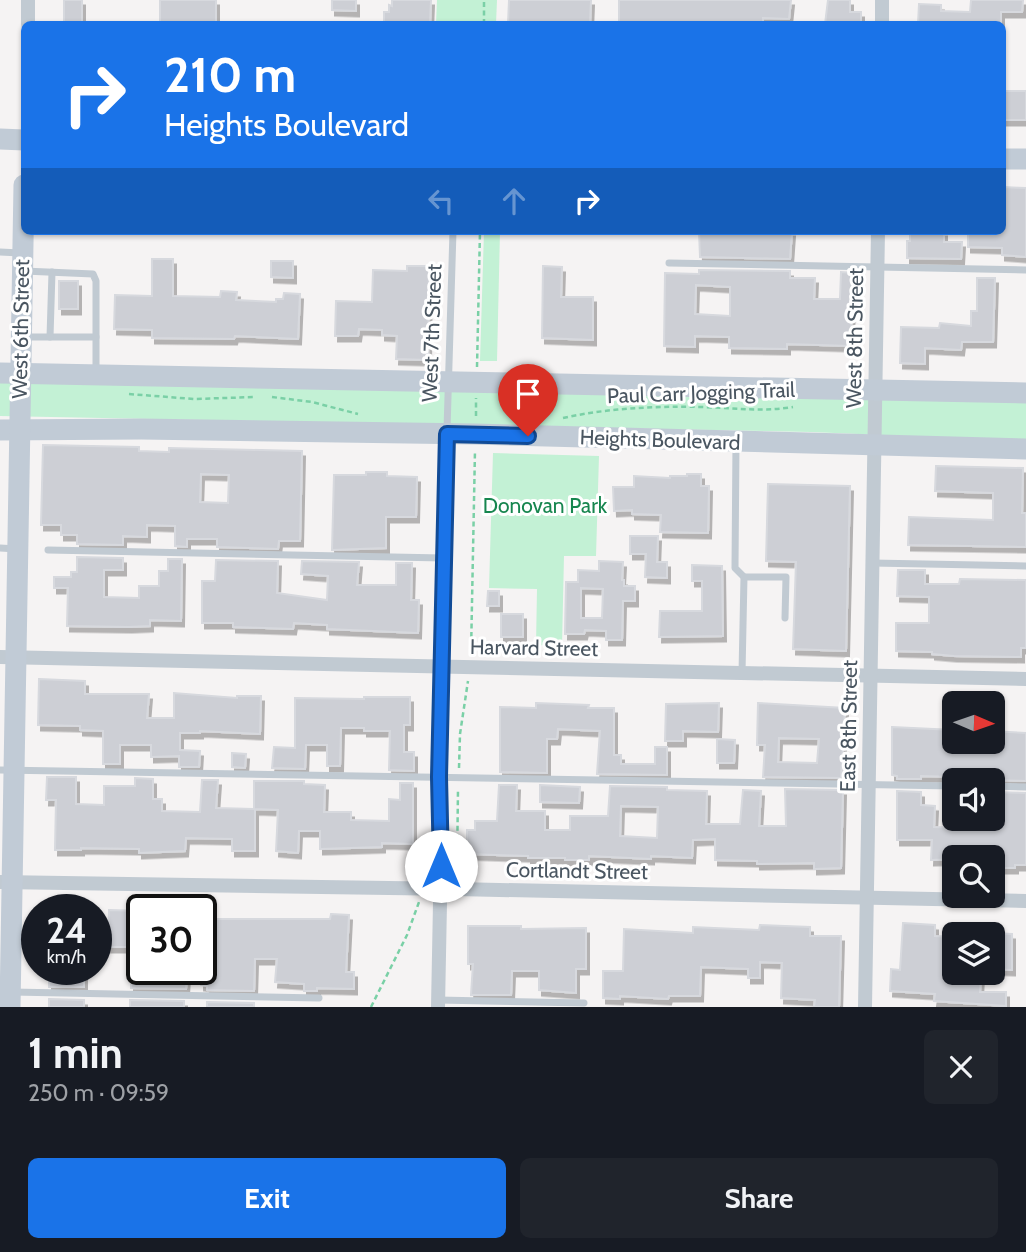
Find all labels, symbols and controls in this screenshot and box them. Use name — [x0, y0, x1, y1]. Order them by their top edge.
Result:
text: 210 m — [164, 45, 296, 104]
icon: right — [49, 49, 140, 140]
text: Heights Boulevard — [164, 105, 409, 144]
icon: left — [422, 182, 460, 220]
icon: ahead — [495, 182, 533, 220]
icon: right — [568, 182, 606, 220]
street label: West 6th Street — [7, 259, 34, 399]
street label: West 7th Street — [417, 264, 446, 402]
street label: West 8th Street — [841, 268, 868, 408]
pin — [498, 364, 558, 436]
icon: arrive — [509, 375, 547, 413]
street label: Paul Carr Jogging Trail — [607, 377, 795, 408]
street label: Heights Boulevard — [579, 424, 741, 455]
park label: Donovan Park — [483, 493, 608, 518]
street label: Harvard Street — [470, 634, 598, 661]
street label: East 8th Street — [835, 660, 862, 792]
north arrow — [942, 691, 1004, 754]
map controls — [942, 691, 1005, 985]
button: sound — [942, 768, 1005, 831]
position arrow — [404, 829, 478, 903]
button: search — [942, 845, 1005, 908]
street label: Cortlandt Street — [506, 857, 648, 884]
speed limit sign: 30 — [126, 894, 217, 985]
text: 24 — [46, 909, 87, 952]
button: layers — [942, 922, 1005, 985]
text: km/h — [47, 946, 86, 968]
text: 1 min — [28, 1027, 123, 1079]
button: close — [924, 1030, 998, 1104]
text: 250 m · 09:59 — [28, 1079, 169, 1107]
button: Exit — [28, 1158, 506, 1238]
button: Share — [520, 1158, 998, 1238]

